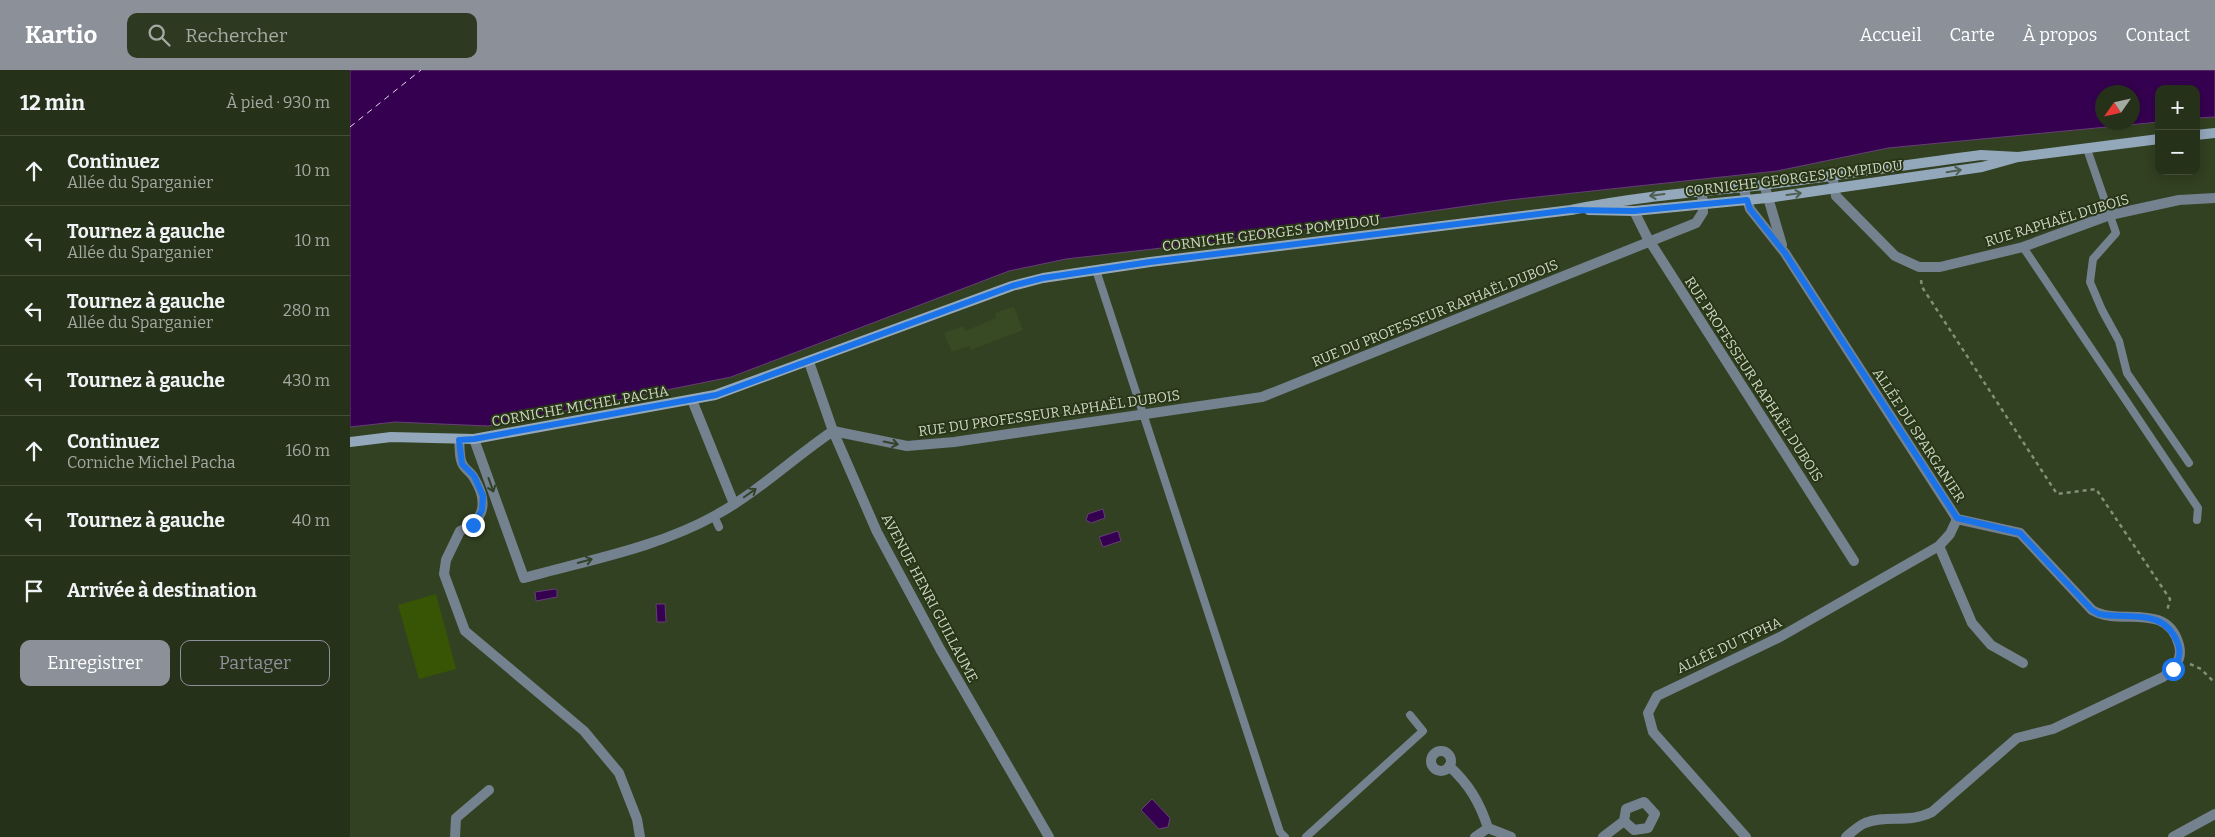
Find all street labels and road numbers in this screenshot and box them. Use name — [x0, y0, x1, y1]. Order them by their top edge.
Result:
street label: CORNICHE GEORGES POMPIDOU — [1684, 157, 1904, 200]
street label: RUE RAPHAËL DUBOIS — [1983, 190, 2131, 250]
street label: CORNICHE GEORGES POMPIDOU — [1161, 212, 1381, 255]
street label: RUE DU PROFESSEUR RAPHAËL DUBOIS — [1310, 256, 1561, 371]
street label: RUE PROFESSEUR RAPHAËL DUBOIS — [1681, 274, 1826, 485]
street label: ALLÉE DU SPARGANIER — [1869, 365, 1969, 505]
street label: CORNICHE MICHEL PACHA — [490, 383, 670, 430]
street label: RUE DU PROFESSEUR RAPHAËL DUBOIS — [917, 387, 1181, 440]
street label: AVENUE HENRI GUILLAUME — [878, 511, 981, 686]
street label: ALLÉE DU TYPHA — [1674, 613, 1784, 677]

